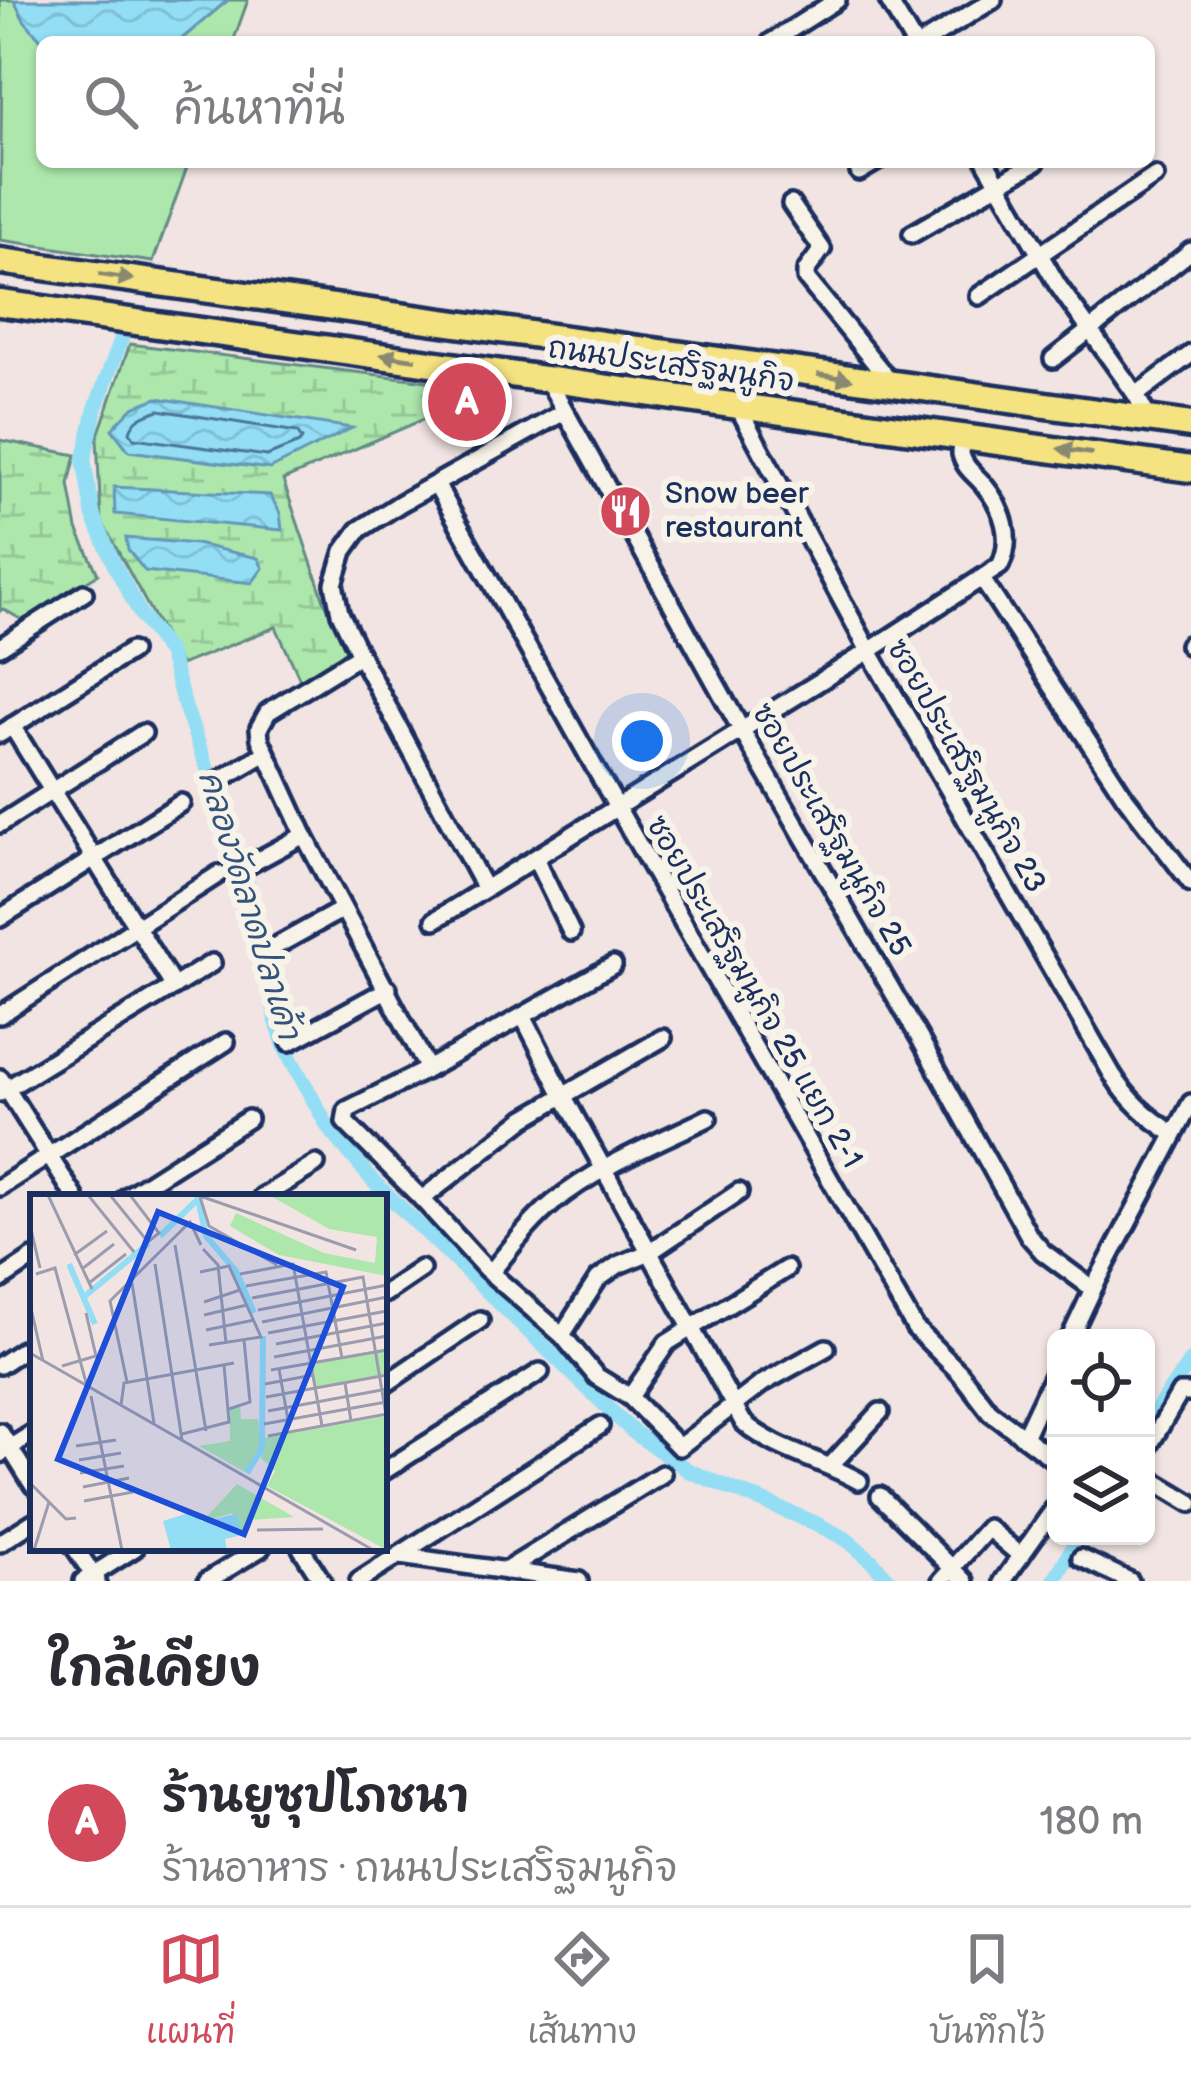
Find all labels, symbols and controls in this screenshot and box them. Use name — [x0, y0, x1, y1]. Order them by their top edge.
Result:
search box — [36, 36, 1155, 168]
icon: search — [78, 69, 144, 135]
text: ค้นหาที่นี่ — [174, 83, 345, 138]
one-way arrow — [98, 268, 135, 287]
street label: ถนนประเสริฐมนูกิจ — [545, 329, 796, 403]
one-way arrow — [379, 347, 416, 366]
pin: A — [428, 357, 506, 447]
one-way arrow — [817, 368, 854, 387]
one-way arrow — [1056, 441, 1094, 460]
place label: Snow beer restaurant — [665, 476, 810, 546]
restaurant icon: Snow beer restaurant — [598, 483, 654, 539]
street label: ซอยประเสริฐมนูกิจ 23 — [876, 632, 1054, 901]
street label: ซอยประเสริฐมนูกิจ 25 — [741, 697, 919, 964]
your location — [612, 711, 672, 771]
water label: คลองวัดลาดปลาเค้า — [189, 765, 311, 1046]
street label: ซอยประเสริฐมนูกิจ 25 แยก 2-1 — [636, 809, 871, 1176]
inset map — [30, 1194, 387, 1551]
map controls — [1047, 1329, 1155, 1545]
button: locate — [1047, 1329, 1155, 1437]
button: layers — [1047, 1437, 1155, 1545]
text: ใกล้เคียง — [48, 1639, 260, 1700]
text: ร้านยูซุปโภชนา — [162, 1770, 468, 1825]
text: A — [75, 1799, 99, 1846]
text: 180 m — [1039, 1799, 1143, 1846]
text: ร้านอาหาร · ถนนประเสริฐมนูกิจ — [162, 1846, 677, 1893]
tab: แผนที่ — [146, 1926, 235, 2056]
tab: เส้นทาง — [527, 1926, 637, 2056]
tab: บันทึกไว้ — [929, 1926, 1045, 2056]

